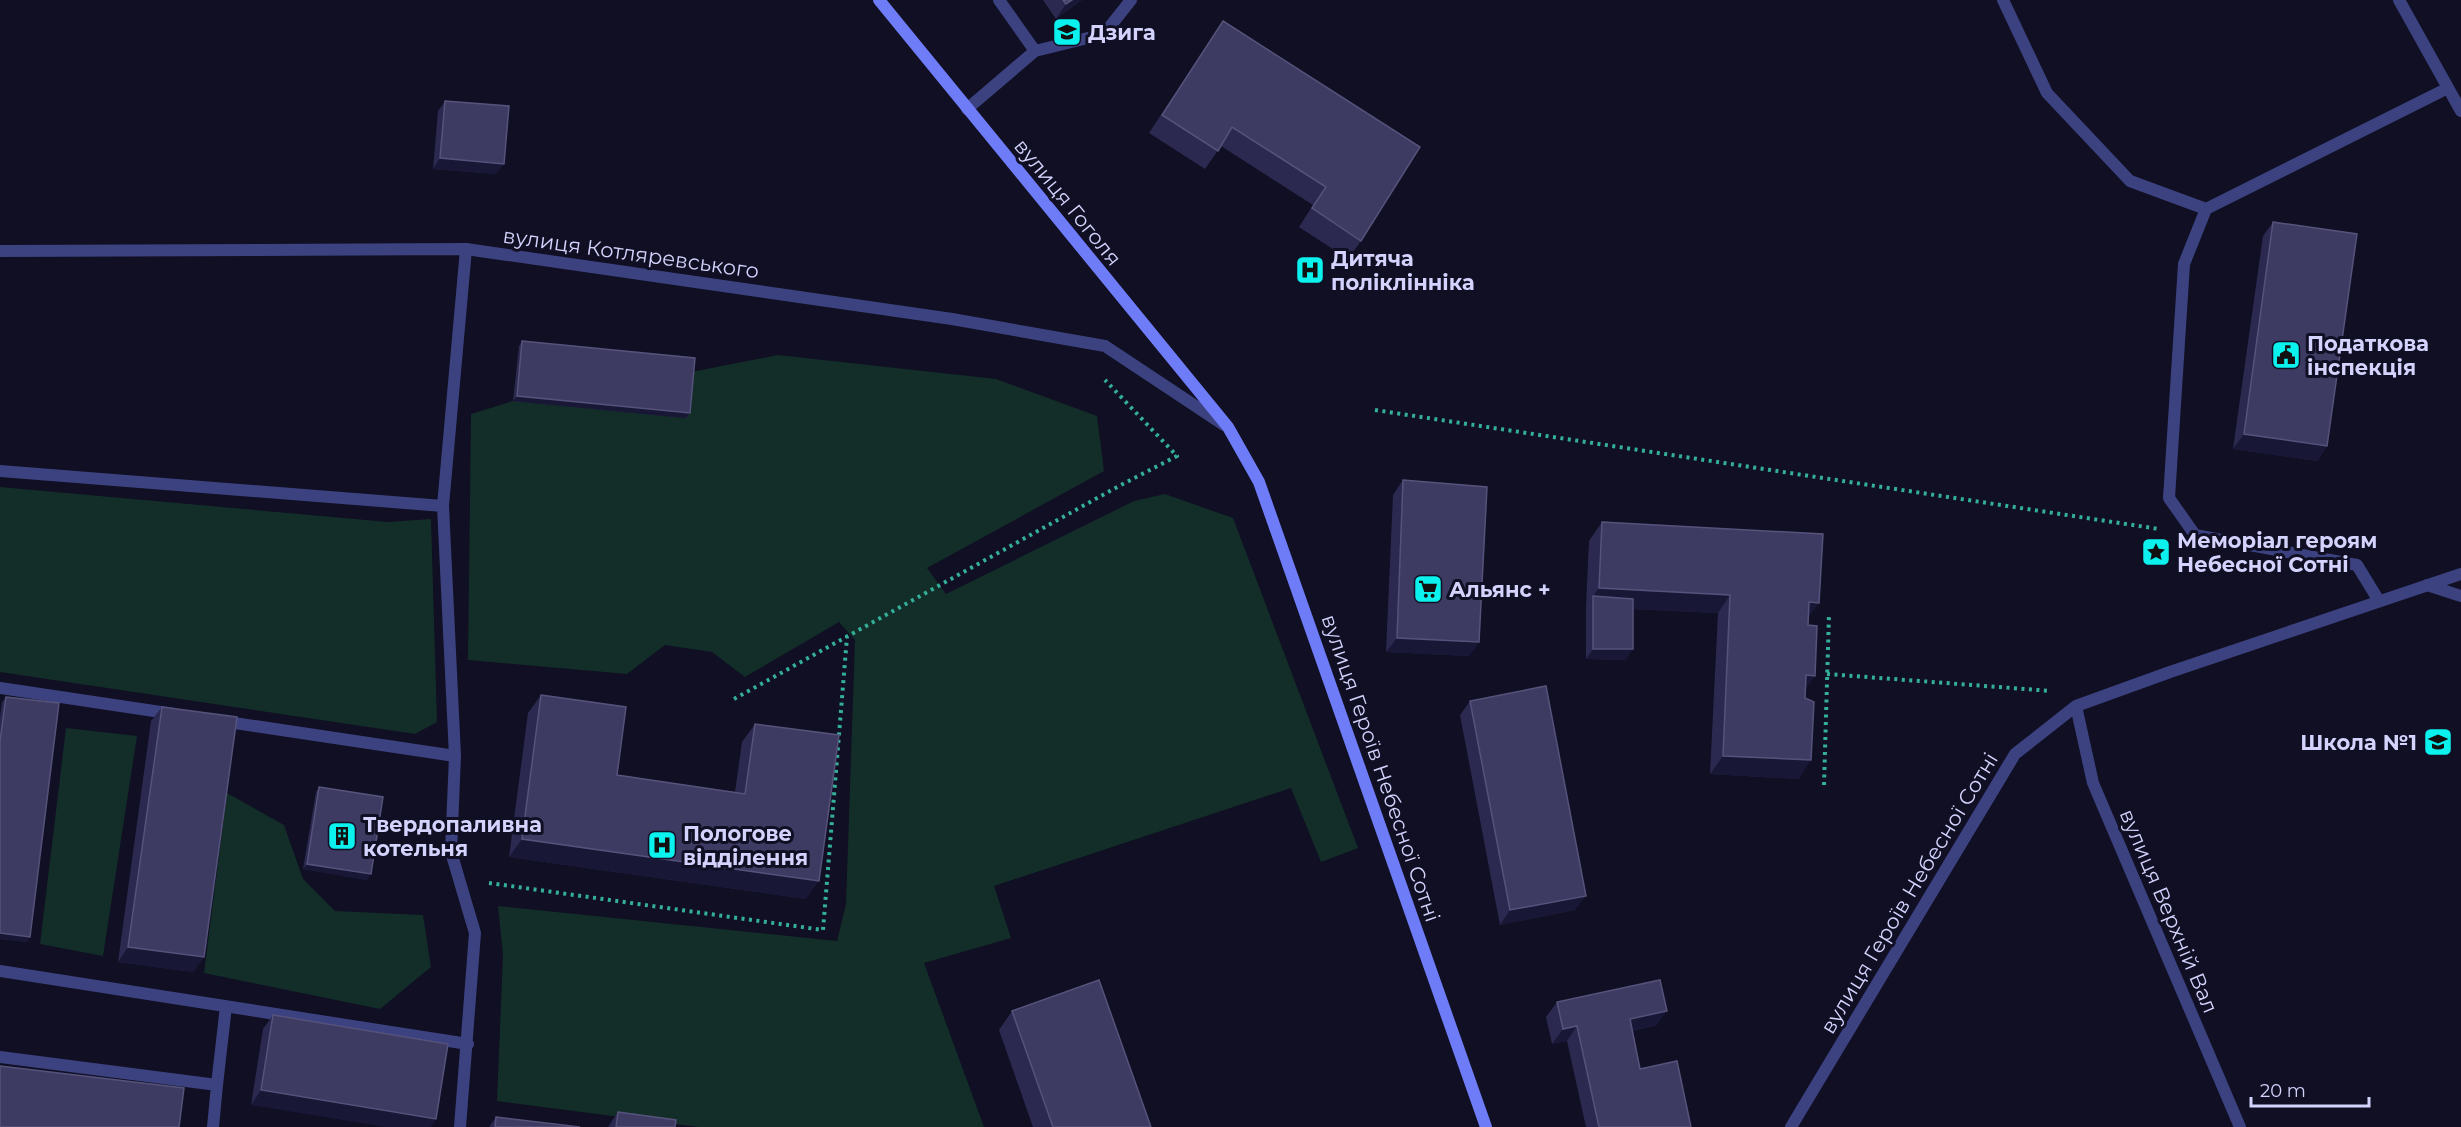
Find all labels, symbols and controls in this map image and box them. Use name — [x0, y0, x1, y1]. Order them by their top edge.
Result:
school or university icon: Дзига — [1051, 16, 1083, 48]
place label: Дзига — [1088, 20, 1156, 45]
street label: вулиця Гоголя — [1009, 134, 1127, 270]
street label: вулиця Котляревського — [501, 223, 761, 283]
place label: Дитяча поліклінніка — [1331, 246, 1475, 295]
hospital icon: Дитяча поліклінніка — [1294, 254, 1326, 286]
place label: Податкова інспекція — [2307, 331, 2429, 380]
public building icon: Податкова інспекція — [2270, 339, 2302, 371]
place label: Меморіал героям Небесної Сотні — [2177, 528, 2377, 577]
place icon: Меморіал героям Небесної Сотні — [2140, 536, 2172, 568]
supermarket icon: Альянс + — [1412, 573, 1444, 605]
place label: Альянс + — [1449, 577, 1551, 602]
street label: вулиця Героїв Небесної Сотні — [1317, 611, 1445, 925]
school or university icon: Школа №1 — [2422, 726, 2454, 758]
place label: Школа №1 — [2300, 730, 2417, 755]
street label: вулиця Героїв Небесної Сотні — [1815, 748, 2003, 1038]
street label: вулиця Верхній Вал — [2115, 805, 2223, 1017]
place label: Твердопаливна котельня — [363, 812, 542, 861]
building icon: Твердопаливна котельня — [326, 820, 358, 852]
place label: Пологове відділення — [683, 821, 808, 870]
hospital icon: Пологове відділення — [646, 829, 678, 861]
scale bar — [2251, 1070, 2370, 1108]
text: 20 m — [2260, 1080, 2306, 1102]

